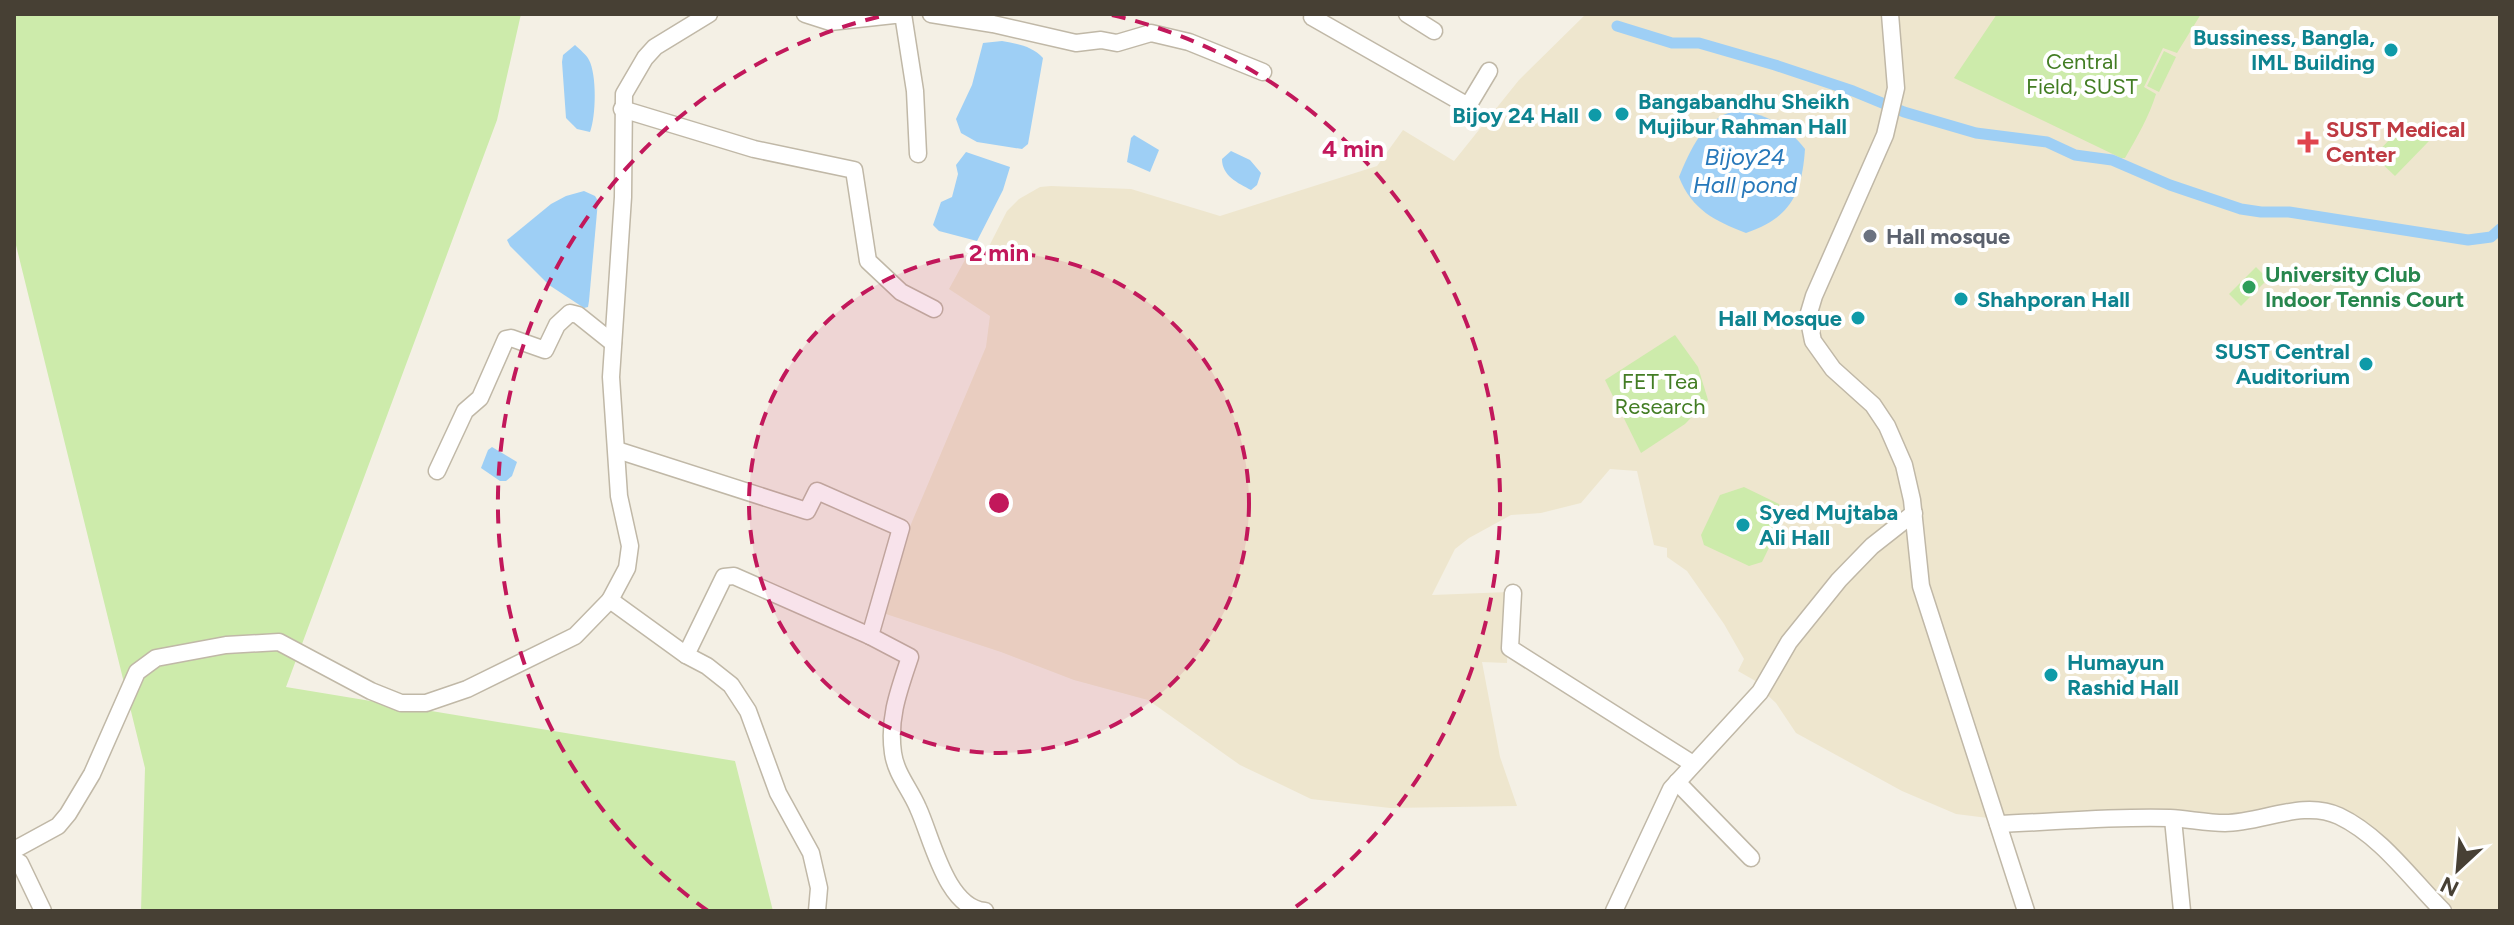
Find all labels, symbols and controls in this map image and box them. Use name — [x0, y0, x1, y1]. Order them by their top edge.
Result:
place label: Bussiness, Bangla, IML Building — [2193, 24, 2375, 76]
marker: Bussiness, Bangla, IML Building — [2382, 41, 2400, 59]
park label: Central Field, SUST — [2026, 48, 2138, 100]
place label: Bangabandhu Sheikh Mujibur Rahman Hall — [1638, 88, 1850, 140]
place label: Bijoy 24 Hall — [1452, 102, 1579, 129]
marker: Bangabandhu Sheikh Mujibur Rahman Hall — [1613, 105, 1631, 123]
marker: Bijoy 24 Hall — [1586, 106, 1604, 124]
place label: SUST Medical Center — [2326, 116, 2465, 168]
marker: SUST Medical Center — [2297, 131, 2319, 153]
text: 4 min — [1322, 134, 1384, 163]
water label: Bijoy24 Hall pond — [1693, 142, 1798, 199]
place label: Hall mosque — [1886, 223, 2010, 250]
marker: Hall mosque — [1861, 227, 1879, 245]
text: 2 min — [969, 238, 1029, 267]
place label: University Club Indoor Tennis Court — [2265, 261, 2464, 313]
marker: University Club Indoor Tennis Court — [2240, 278, 2258, 296]
place label: Shahporan Hall — [1977, 286, 2130, 313]
marker: Shahporan Hall — [1952, 290, 1970, 308]
place label: Hall Mosque — [1718, 305, 1842, 332]
marker: Hall Mosque — [1849, 309, 1867, 327]
place label: SUST Central Auditorium — [2215, 338, 2350, 390]
marker: SUST Central Auditorium — [2357, 355, 2375, 373]
park label: FET Tea Research — [1615, 368, 1705, 420]
centre of rings — [985, 489, 1013, 517]
place label: Syed Mujtaba Ali Hall — [1759, 499, 1898, 551]
marker: Syed Mujtaba Ali Hall — [1734, 516, 1752, 534]
place label: Humayun Rashid Hall — [2067, 649, 2179, 701]
marker: Humayun Rashid Hall — [2042, 666, 2060, 684]
north arrow — [2418, 829, 2498, 909]
text: N — [2436, 871, 2463, 902]

